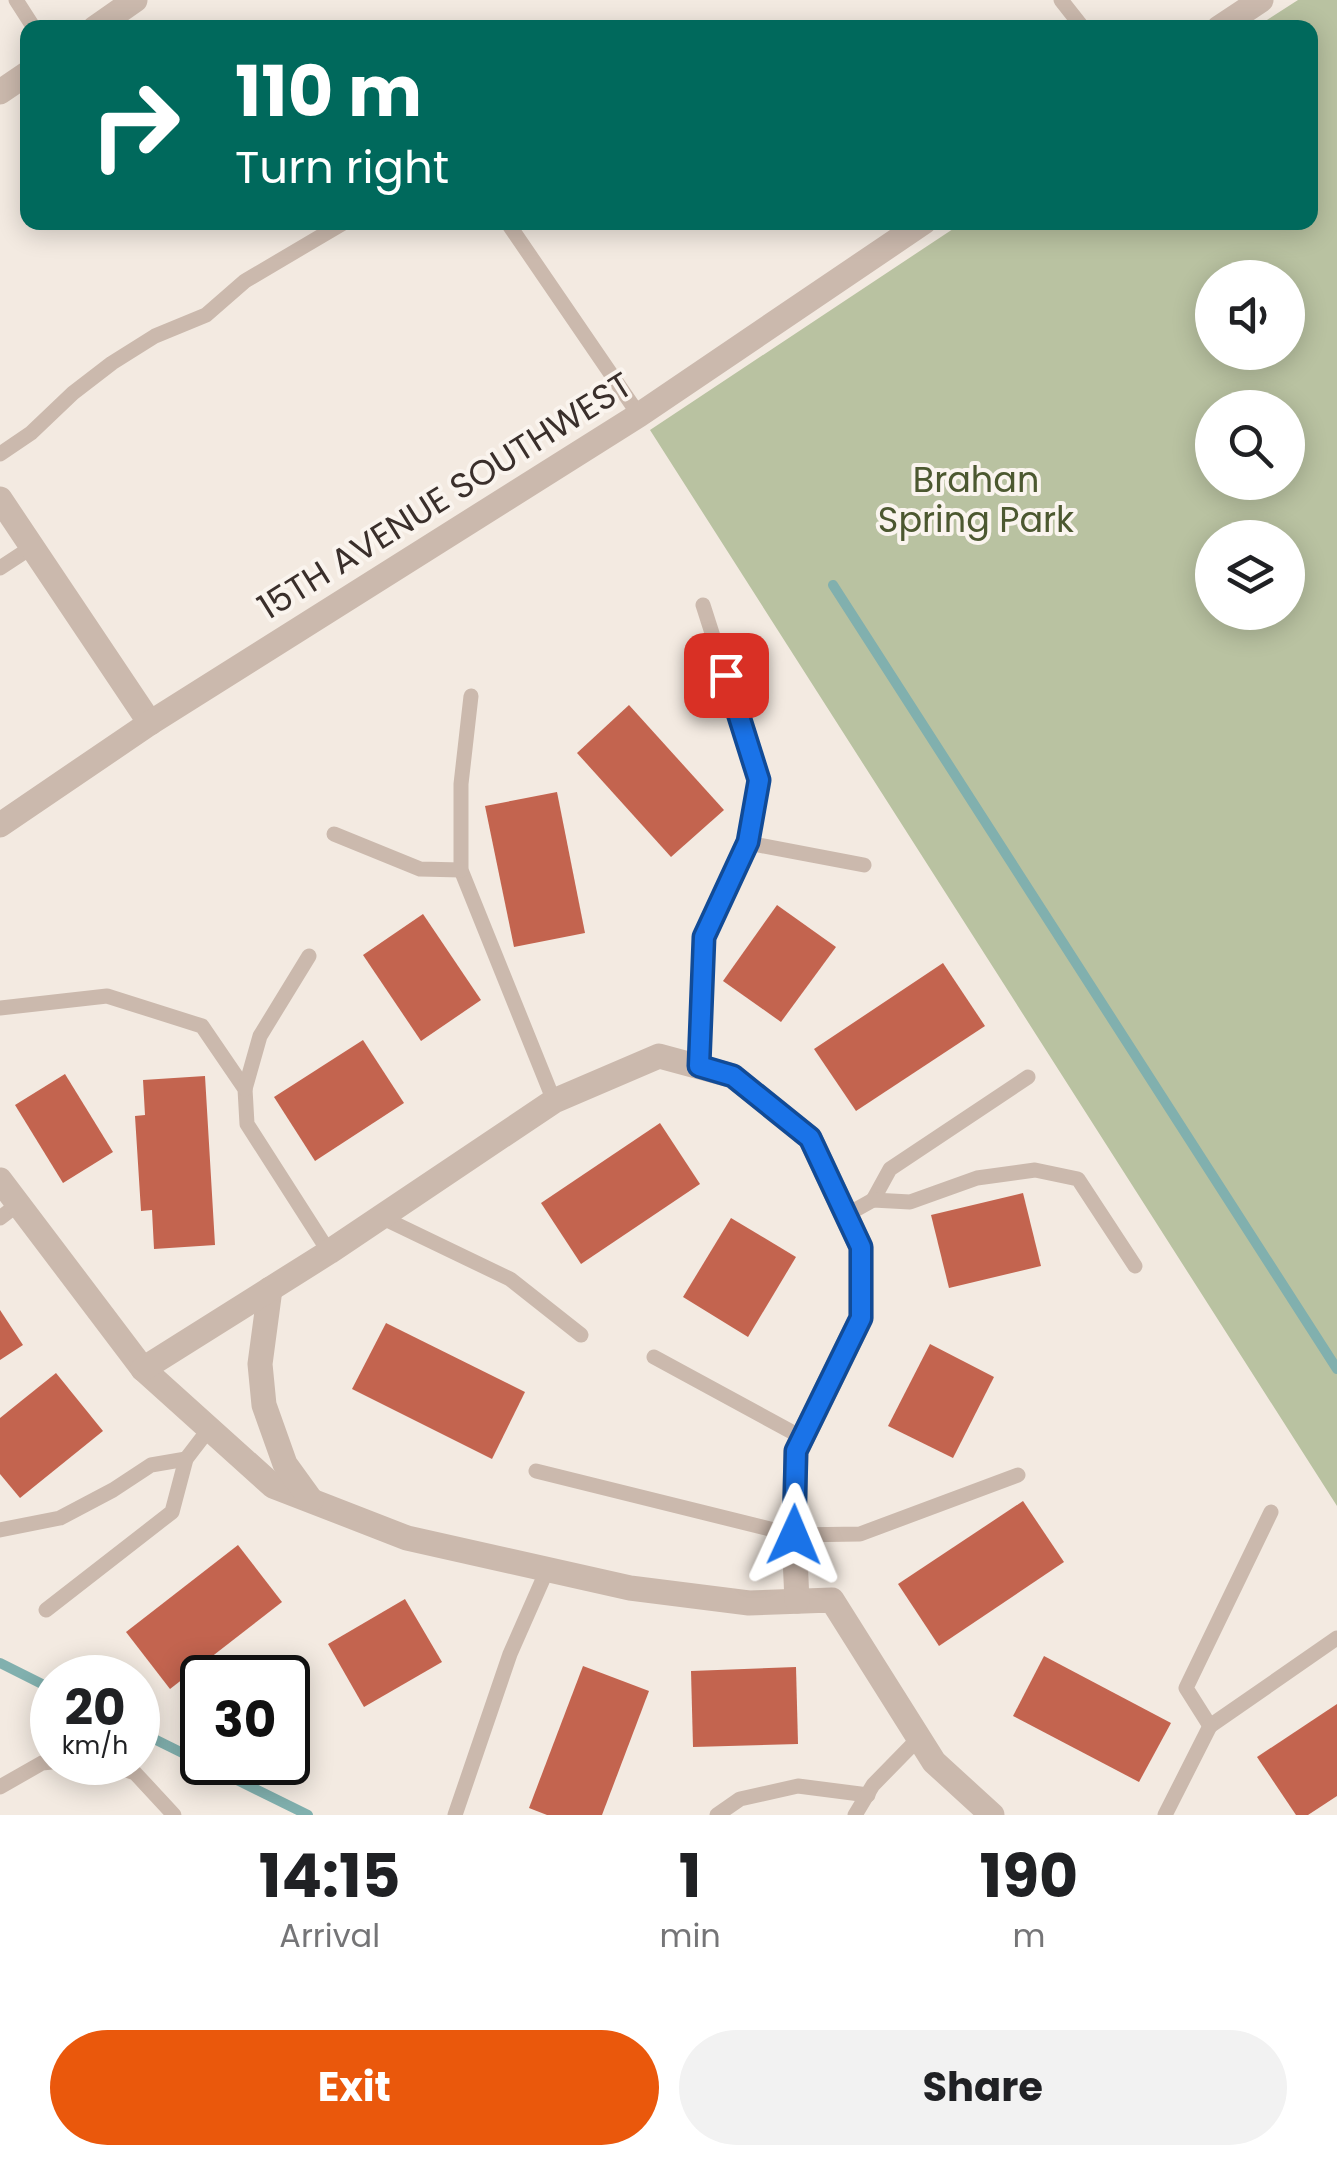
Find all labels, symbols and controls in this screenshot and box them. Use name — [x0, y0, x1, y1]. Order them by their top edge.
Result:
text: 110 m — [235, 42, 422, 141]
icon: right — [70, 60, 200, 190]
text: Turn right — [235, 136, 449, 199]
map controls — [1195, 260, 1305, 630]
button: sound — [1195, 260, 1305, 370]
street label: 15TH AVENUE SOUTHWEST — [248, 360, 641, 631]
button: search — [1195, 390, 1305, 500]
park label: Brahan Spring Park — [878, 455, 1074, 544]
button: layers — [1195, 520, 1305, 630]
pin — [684, 633, 769, 718]
icon: arrive — [699, 648, 754, 703]
position arrow — [742, 1483, 846, 1587]
speed limit sign: 30 — [180, 1655, 310, 1785]
text: 20 — [64, 1672, 126, 1743]
text: km/h — [62, 1728, 128, 1763]
text: 14:15 — [259, 1834, 401, 1918]
text: 1 — [679, 1834, 701, 1918]
text: 190 — [980, 1834, 1078, 1918]
text: Arrival — [279, 1913, 380, 1958]
text: min — [659, 1913, 721, 1958]
text: m — [1012, 1913, 1045, 1958]
button: Exit — [50, 2030, 659, 2145]
button: Share — [679, 2030, 1287, 2145]

